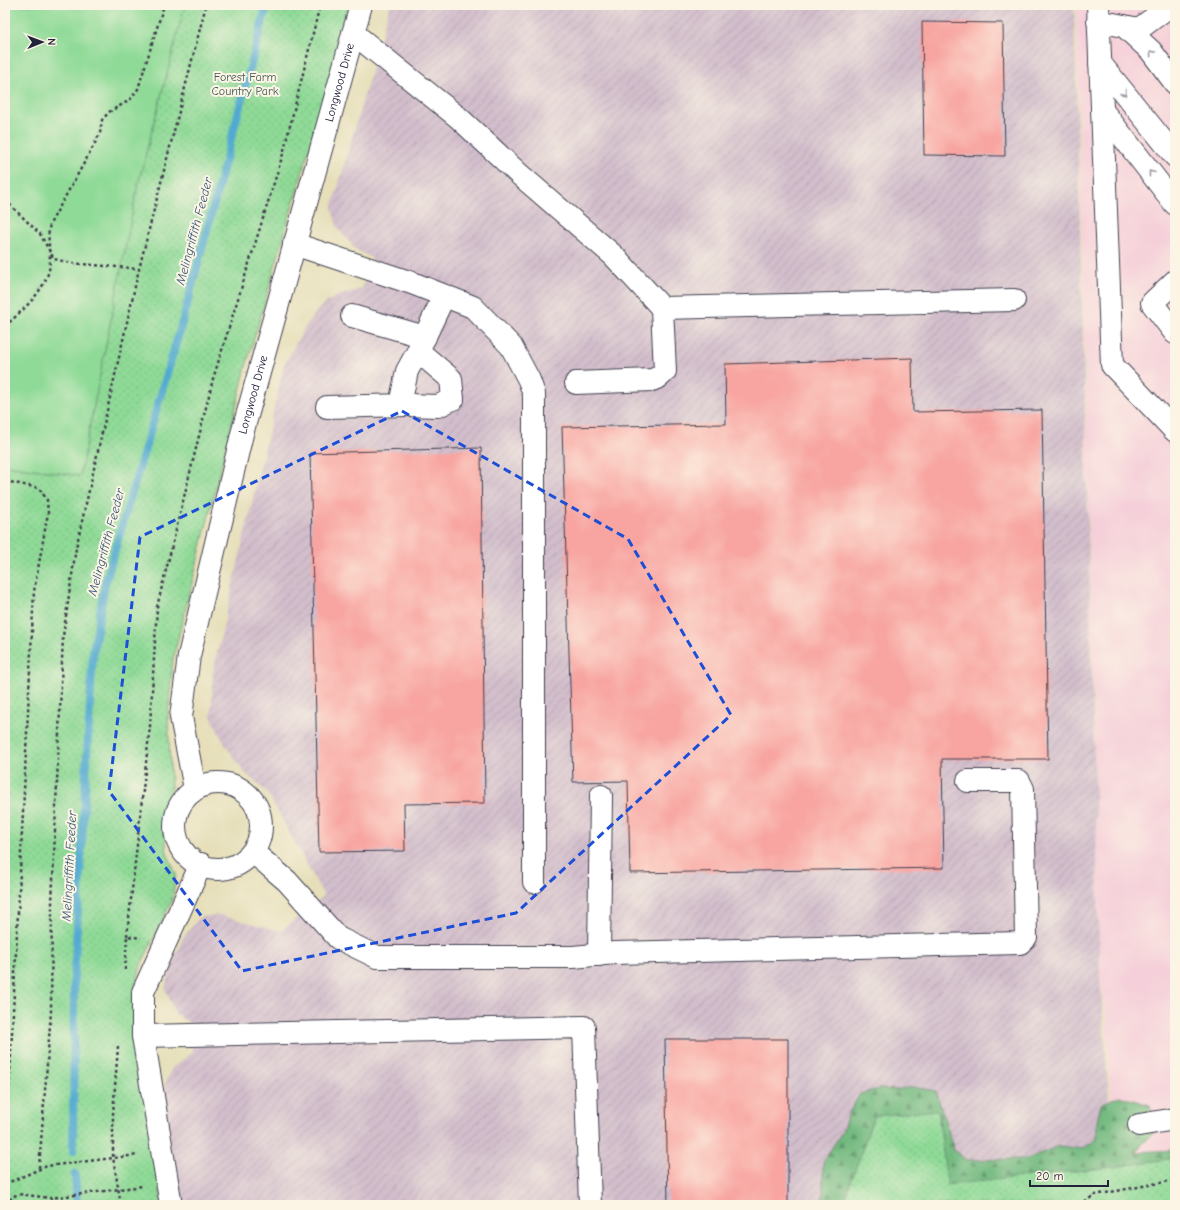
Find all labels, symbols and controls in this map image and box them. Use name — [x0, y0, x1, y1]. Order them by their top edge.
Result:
north arrow — [22, 22, 62, 62]
text: N — [45, 38, 58, 46]
street label: Longwood Drive — [322, 41, 357, 123]
one-way arrow — [1149, 50, 1156, 57]
park label: Forest Farm Country Park — [211, 70, 279, 98]
one-way arrow — [1120, 89, 1127, 96]
one-way arrow — [1149, 171, 1156, 178]
water label: Melingriffith Feeder — [172, 175, 216, 287]
street label: Longwood Drive — [235, 354, 271, 436]
water label: Melingriffith Feeder — [84, 486, 128, 598]
water label: Melingriffith Feeder — [59, 810, 79, 923]
scale bar — [1030, 1162, 1108, 1188]
text: 20 m — [1036, 1169, 1064, 1183]

